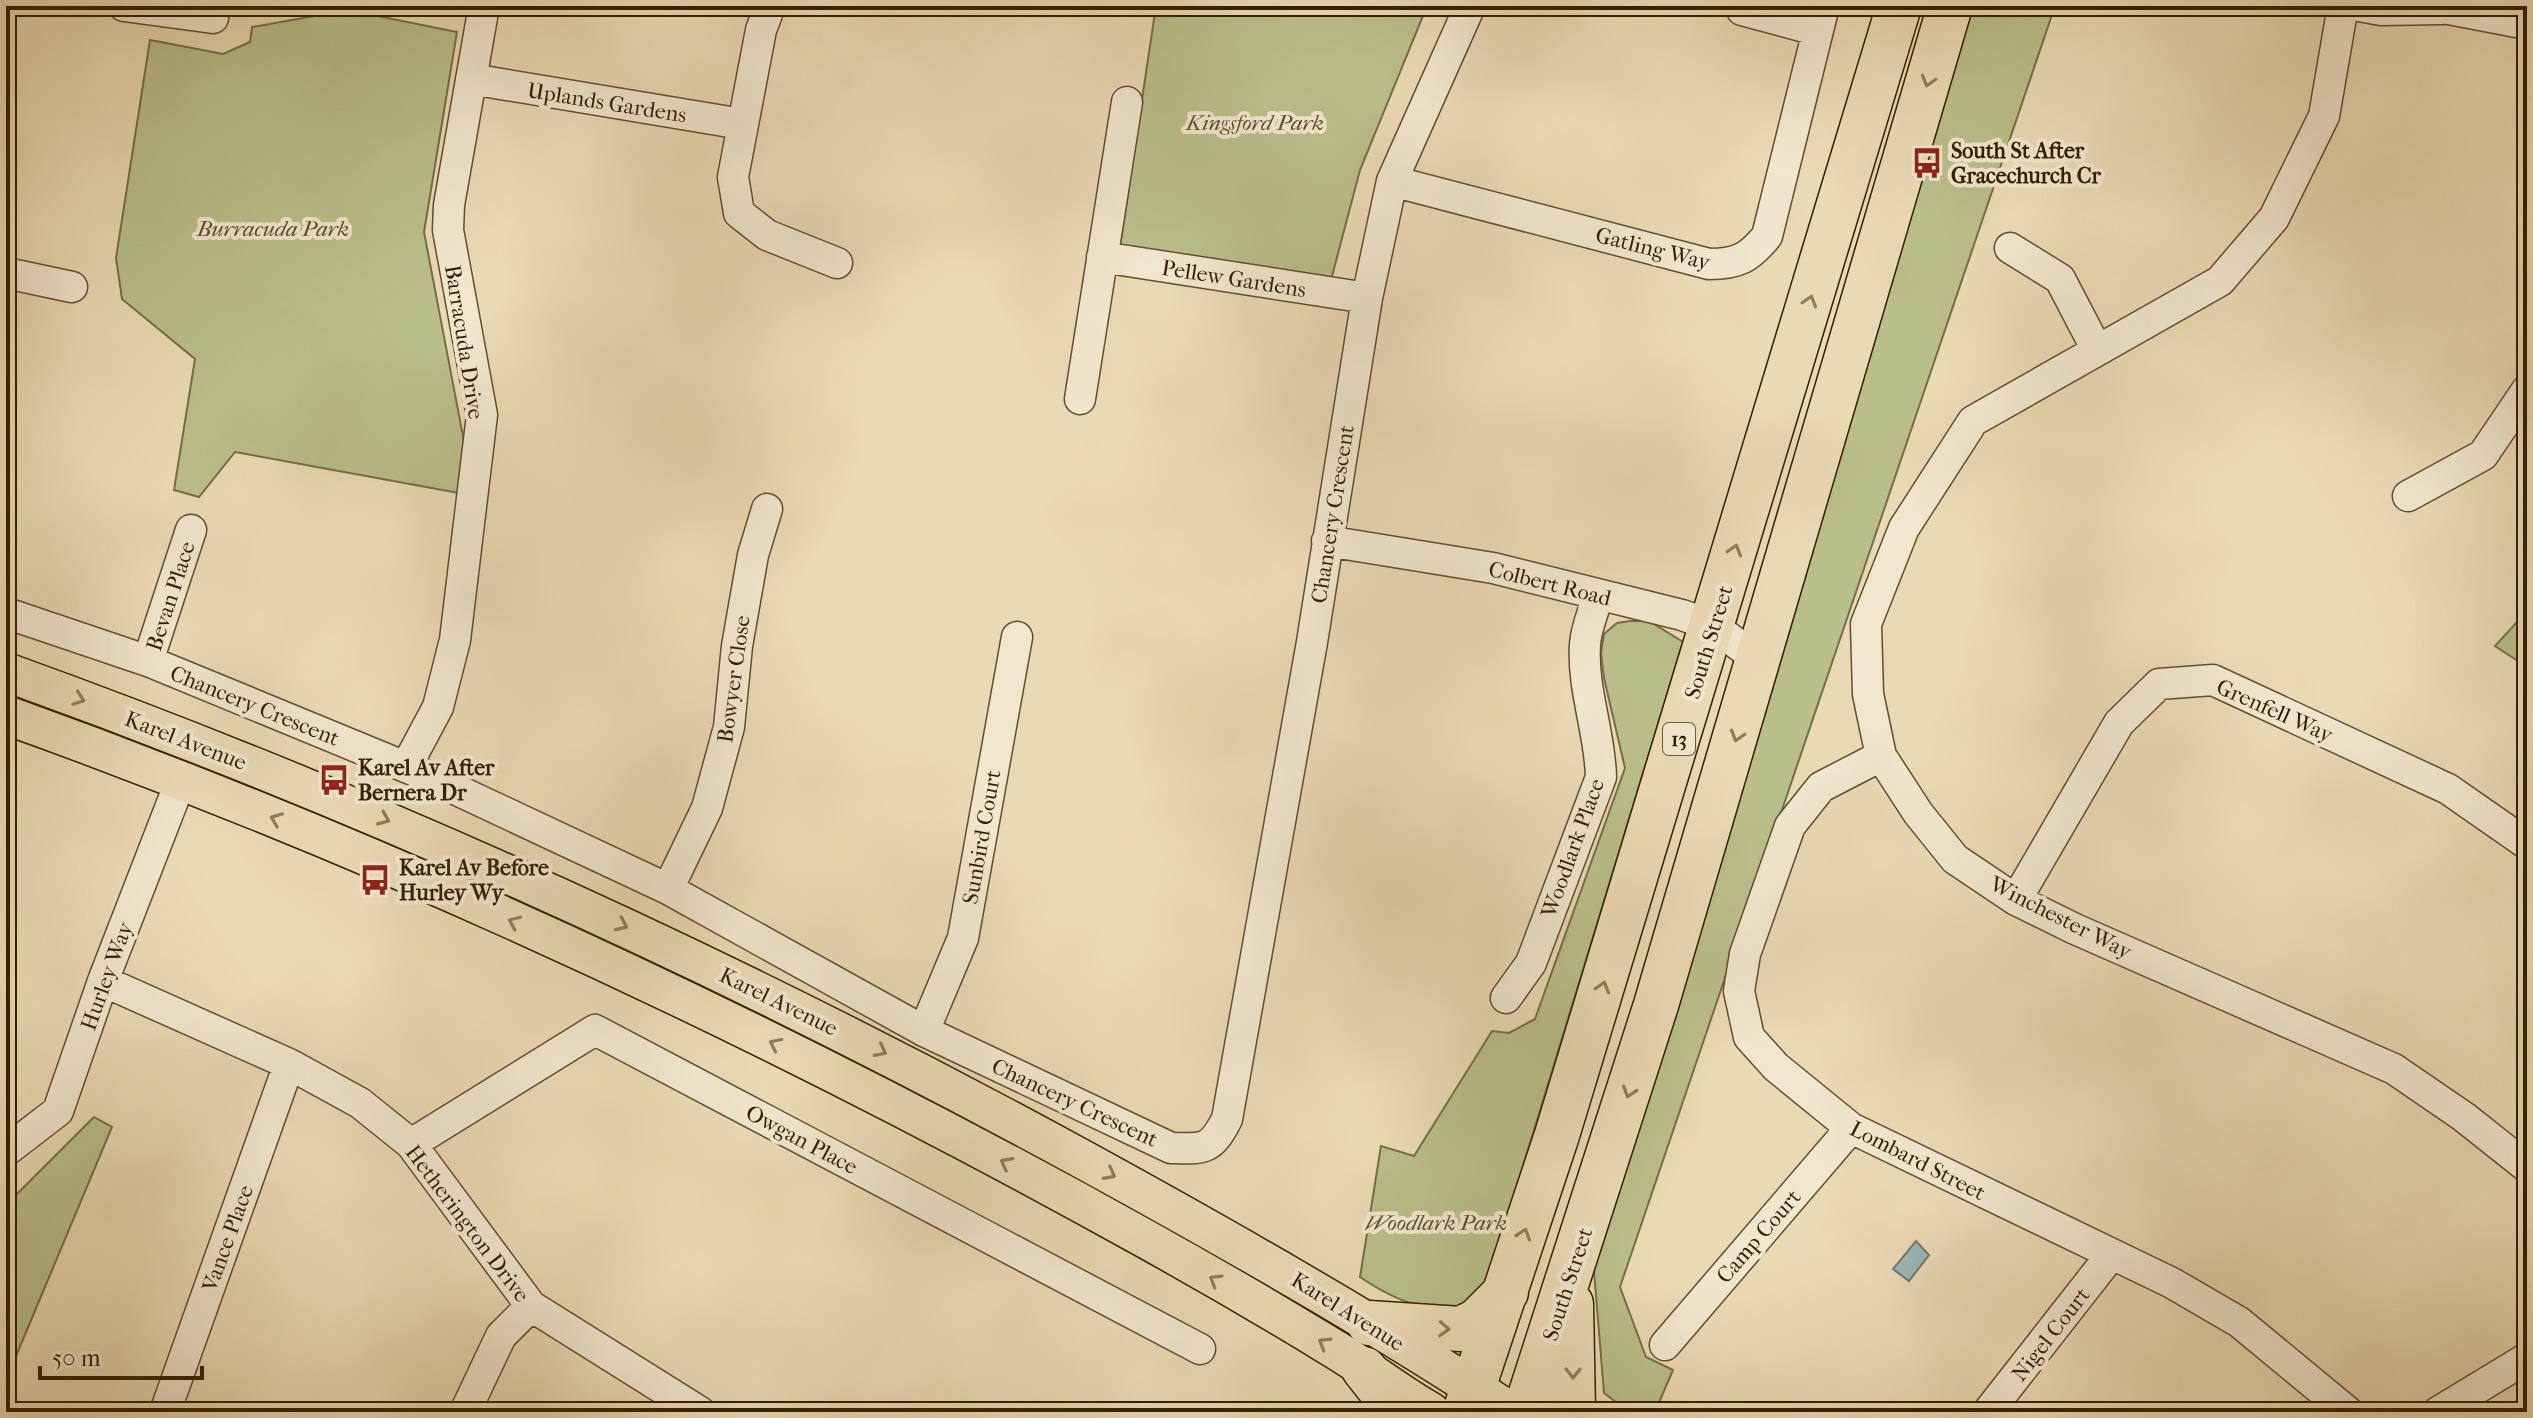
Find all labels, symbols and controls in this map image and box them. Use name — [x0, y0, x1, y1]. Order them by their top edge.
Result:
one-way arrow — [1921, 73, 1937, 87]
street label: Uplands Gardens — [525, 78, 688, 128]
park label: Kingsford Park — [1184, 110, 1324, 136]
place label: South St After Gracechurch Cr — [1951, 138, 2101, 189]
bus stop icon: South St After Gracechurch Cr — [1910, 146, 1944, 180]
park label: Burracuda Park — [196, 216, 349, 242]
street label: Gatling Way — [1593, 222, 1714, 276]
street label: Pellew Gardens — [1160, 255, 1308, 303]
street label: Barracuda Drive — [439, 263, 489, 421]
one-way arrow — [1801, 295, 1817, 309]
street label: Chancery Crescent — [1306, 423, 1360, 605]
street label: Bevan Place — [141, 538, 201, 654]
one-way arrow — [1726, 544, 1742, 558]
street label: Colbert Road — [1486, 556, 1615, 612]
street label: South Street — [1679, 582, 1739, 702]
street label: Bowyer Close — [712, 614, 756, 745]
street label: Chancery Crescent — [166, 660, 343, 752]
street label: Grenfell Way — [2212, 674, 2338, 749]
one-way arrow — [71, 689, 85, 706]
street label: Karel Avenue — [121, 706, 250, 776]
road number: 13 — [1663, 723, 1695, 755]
one-way arrow — [1730, 729, 1746, 742]
place label: Karel Av After Bernera Dr — [358, 755, 495, 806]
bus stop icon: Karel Av After Bernera Dr — [317, 763, 351, 797]
street label: Sunbird Court — [957, 768, 1007, 906]
street label: Woodlark Place — [1535, 775, 1610, 922]
one-way arrow — [376, 810, 390, 826]
one-way arrow — [269, 812, 283, 829]
place label: Karel Av Before Hurley Wy — [399, 855, 549, 906]
bus stop icon: Karel Av Before Hurley Wy — [358, 863, 392, 897]
street label: Winchester Way — [1984, 870, 2137, 965]
one-way arrow — [508, 915, 523, 931]
one-way arrow — [614, 915, 628, 931]
street label: Hurley Way — [75, 917, 139, 1034]
street label: Karel Avenue — [715, 962, 842, 1042]
one-way arrow — [1594, 980, 1610, 994]
one-way arrow — [769, 1038, 783, 1054]
one-way arrow — [872, 1042, 887, 1057]
street label: Chancery Crescent — [987, 1053, 1162, 1153]
one-way arrow — [1622, 1084, 1638, 1098]
street label: Owgan Place — [741, 1100, 862, 1180]
street label: Lombard Street — [1846, 1116, 1990, 1206]
street label: Hetherington Drive — [400, 1140, 535, 1307]
one-way arrow — [1000, 1157, 1015, 1172]
one-way arrow — [1102, 1165, 1116, 1180]
street label: Vance Place — [196, 1182, 259, 1296]
street label: Camp Court — [1711, 1184, 1807, 1289]
park label: Woodlark Park — [1365, 1210, 1507, 1236]
street label: South Street — [1537, 1224, 1599, 1344]
one-way arrow — [1515, 1228, 1531, 1242]
street label: Karel Avenue — [1286, 1267, 1409, 1357]
one-way arrow — [1209, 1274, 1224, 1290]
street label: Nigel Court — [2006, 1282, 2096, 1387]
one-way arrow — [1438, 1320, 1451, 1337]
scale bar — [40, 1330, 202, 1380]
one-way arrow — [1318, 1337, 1333, 1353]
text: 50 m — [52, 1344, 101, 1372]
one-way arrow — [1564, 1367, 1582, 1380]

